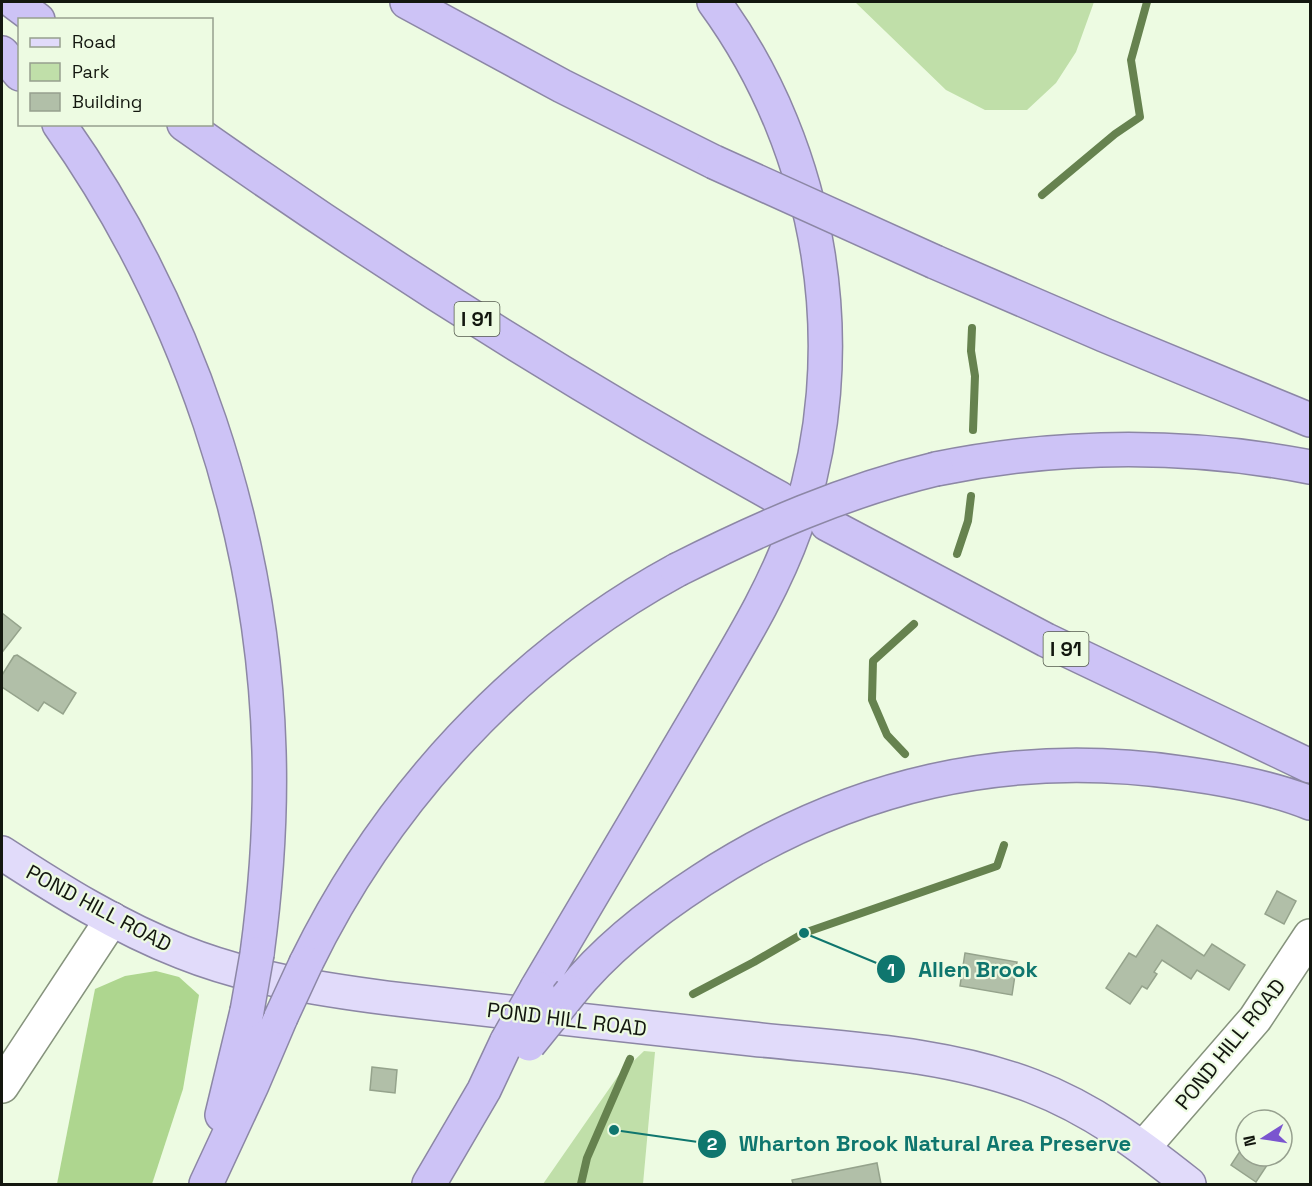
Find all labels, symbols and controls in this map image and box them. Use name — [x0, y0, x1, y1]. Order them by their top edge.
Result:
legend — [18, 18, 213, 126]
text: Road — [72, 30, 116, 53]
text: Park — [72, 60, 110, 83]
text: Building — [72, 90, 142, 113]
road number: I 91 — [454, 302, 500, 336]
road number: I 91 — [1044, 632, 1088, 666]
street label: POND HILL ROAD — [22, 858, 176, 958]
callout: Allen Brook — [876, 949, 1050, 989]
text: Allen Brook — [918, 955, 1038, 983]
text: 1 — [887, 958, 895, 981]
street label: POND HILL ROAD — [1169, 973, 1291, 1115]
street label: POND HILL ROAD — [486, 996, 648, 1042]
north arrow — [1234, 1108, 1294, 1168]
callout: Wharton Brook Natural Area Preserve — [697, 1124, 1143, 1164]
text: Wharton Brook Natural Area Preserve — [739, 1129, 1131, 1157]
text: 2 — [707, 1132, 718, 1155]
text: N — [1238, 1134, 1261, 1148]

